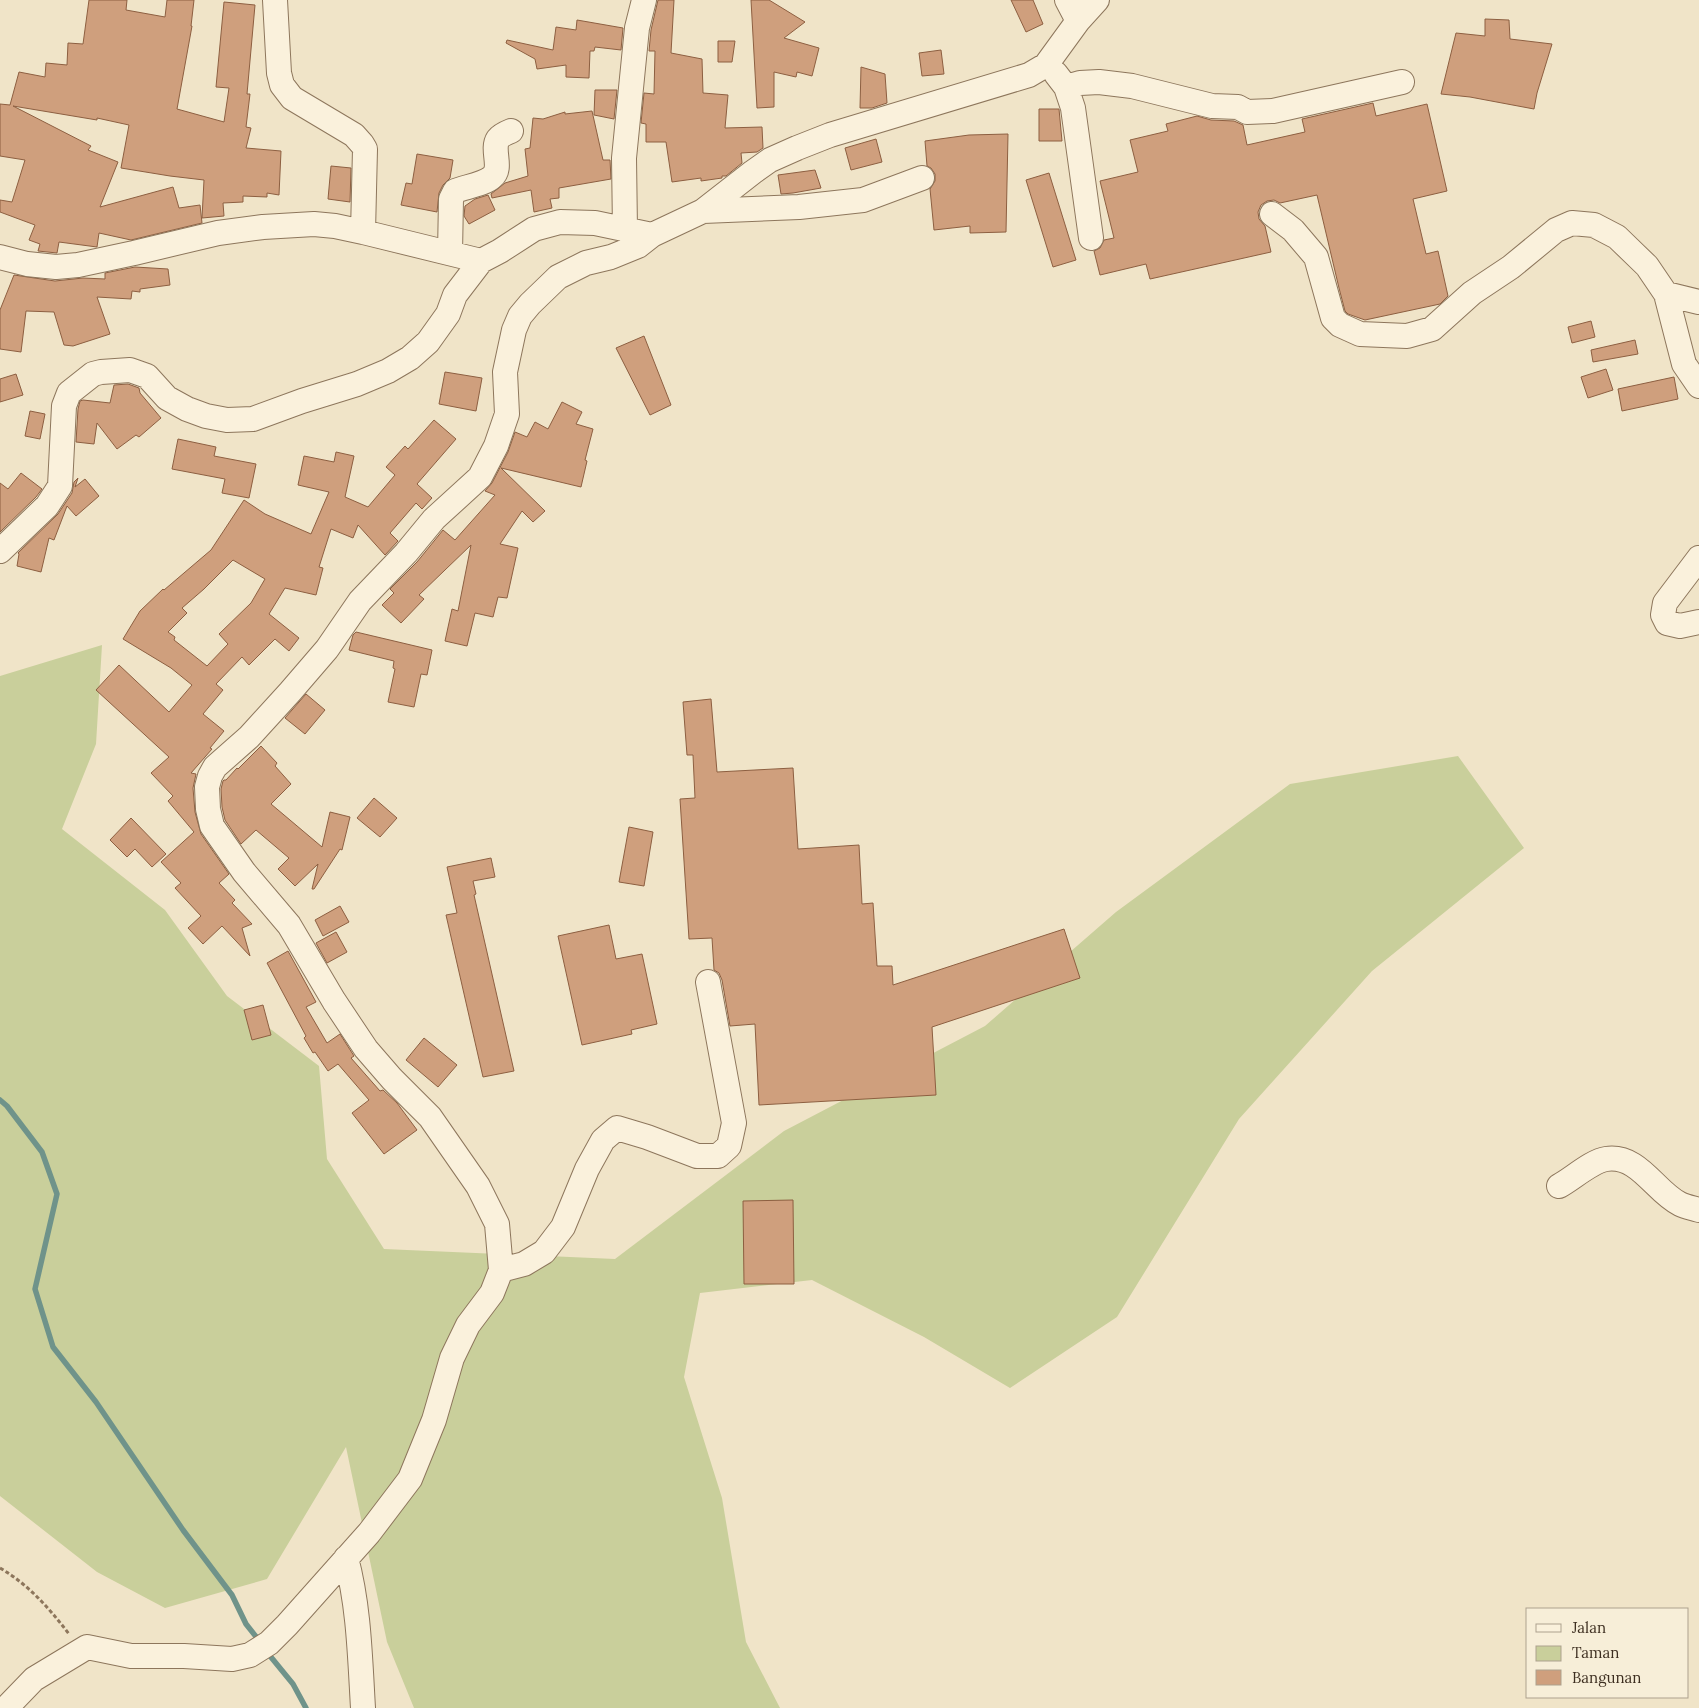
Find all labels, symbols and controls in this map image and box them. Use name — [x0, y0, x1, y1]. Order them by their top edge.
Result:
legend — [1526, 1608, 1689, 1698]
text: Jalan — [1571, 1618, 1606, 1637]
text: Taman — [1572, 1643, 1619, 1662]
text: Bangunan — [1572, 1668, 1641, 1687]

